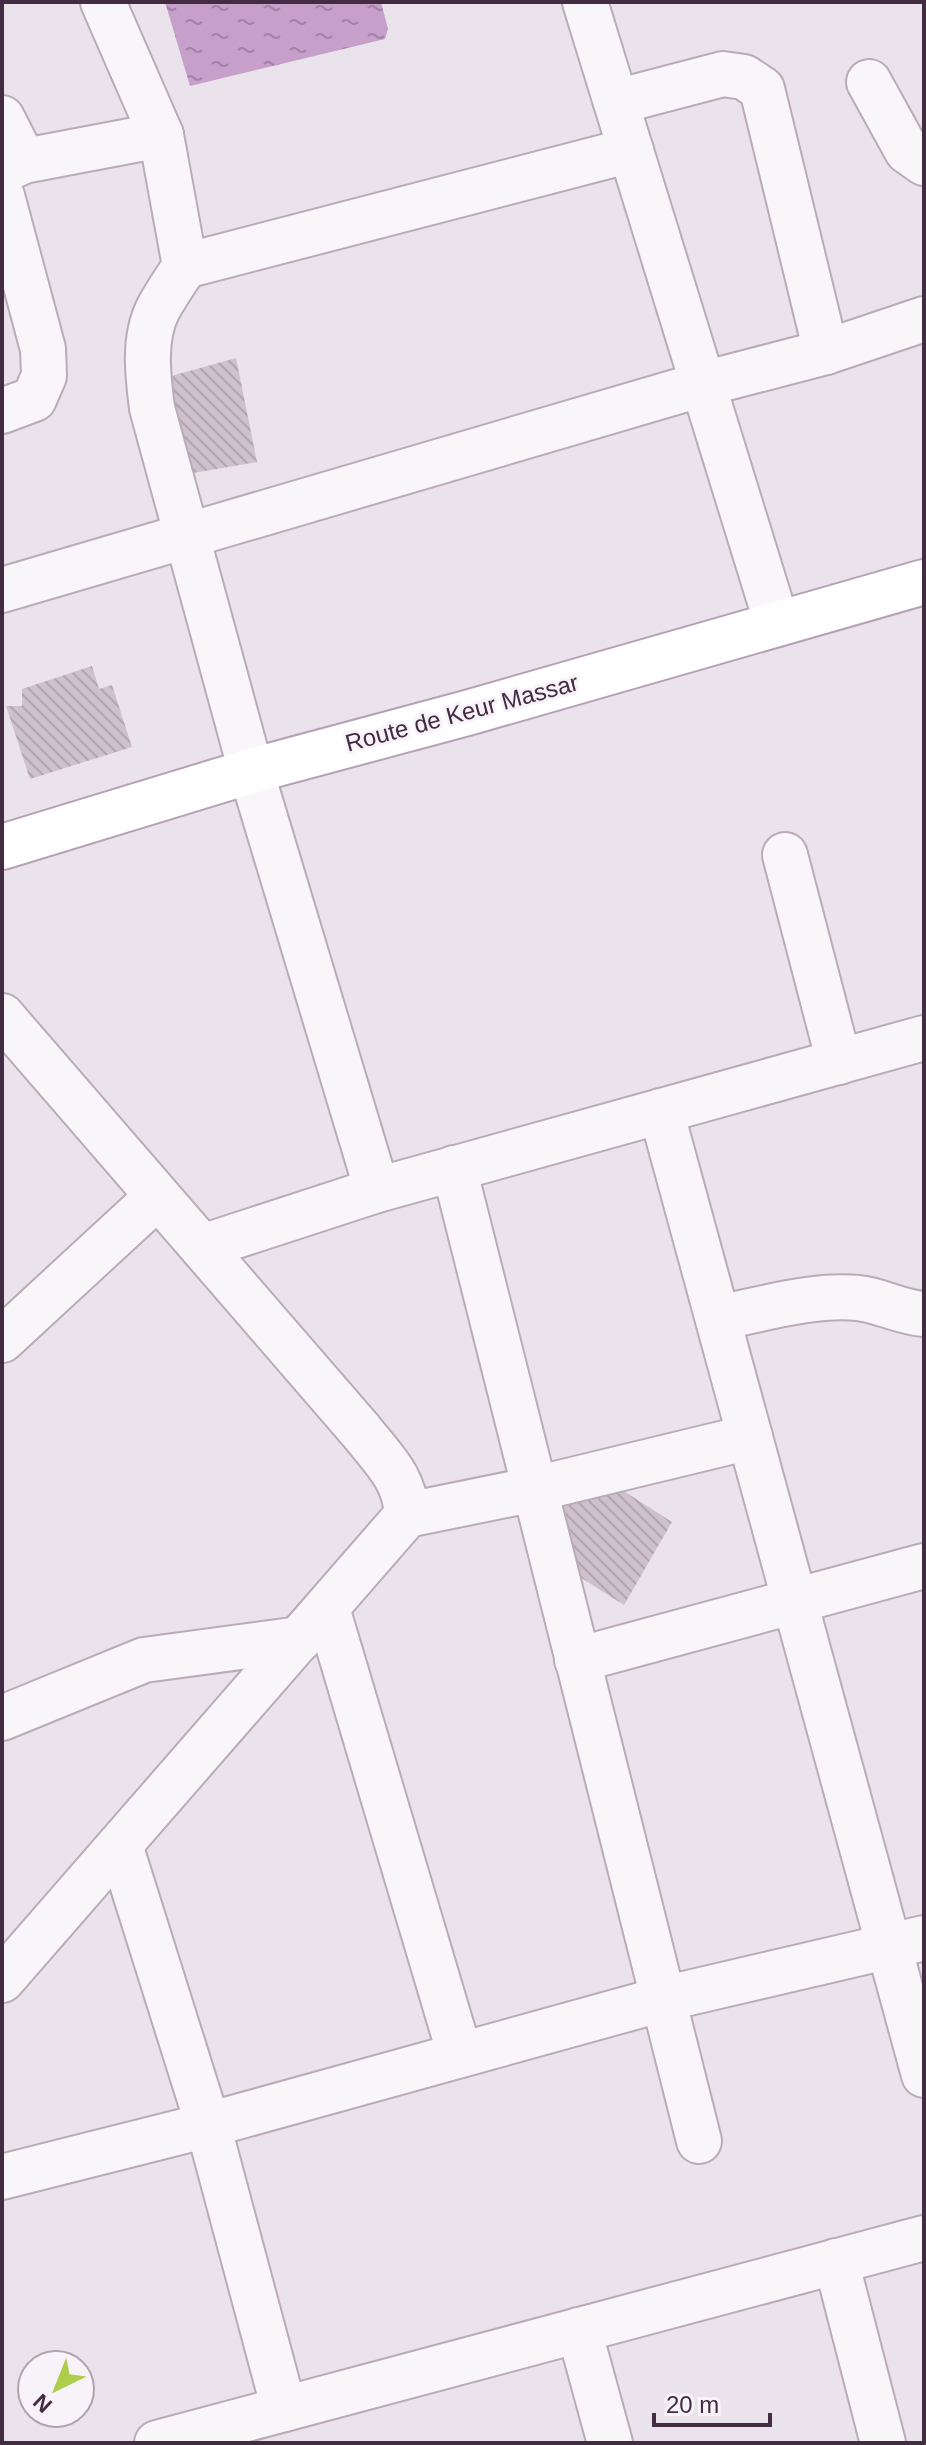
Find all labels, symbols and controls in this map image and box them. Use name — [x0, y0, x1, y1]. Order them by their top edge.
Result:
street label: Route de Keur Massar — [342, 668, 581, 757]
north arrow — [16, 2349, 96, 2429]
scale bar — [654, 2377, 770, 2427]
text: N — [28, 2389, 57, 2418]
text: 20 m — [666, 2391, 719, 2418]

